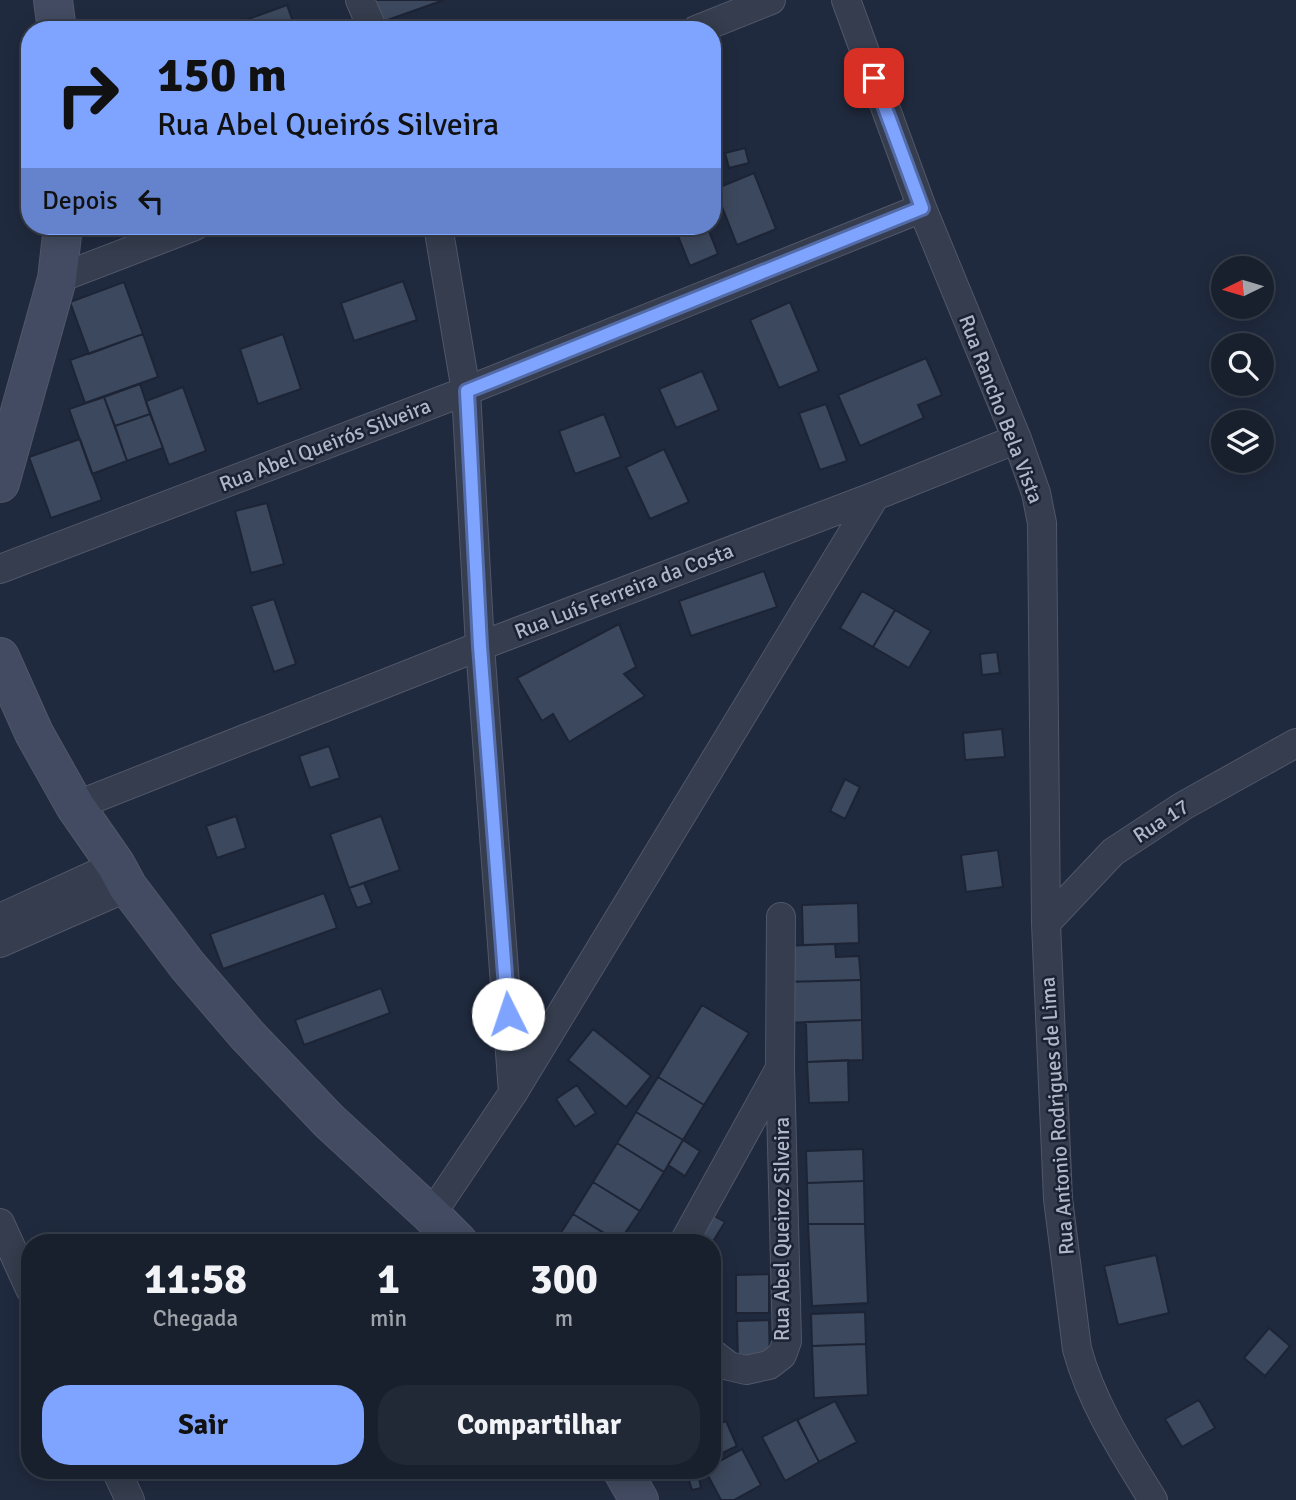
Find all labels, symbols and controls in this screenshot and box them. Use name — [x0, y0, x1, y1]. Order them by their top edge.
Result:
text: 150 m — [157, 45, 287, 105]
pin — [844, 48, 904, 108]
icon: right — [42, 49, 133, 140]
icon: arrive — [855, 59, 893, 97]
text: Rua Abel Queirós Silveira — [157, 105, 499, 144]
icon: left — [132, 182, 170, 220]
text: Depois — [42, 185, 118, 217]
north arrow — [1211, 256, 1274, 318]
map controls — [1211, 256, 1274, 473]
street label: Rua Rancho Bela Vista — [953, 311, 1049, 507]
button: search — [1211, 333, 1274, 396]
street label: Rua Abel Queirós Silveira — [216, 393, 434, 497]
button: layers — [1211, 410, 1274, 473]
street label: Rua Luís Ferreira da Costa — [511, 537, 737, 645]
street label: Rua 17 — [1128, 793, 1194, 849]
street label: Rua Antonio Rodrigues de Lima — [1034, 976, 1080, 1256]
position arrow — [471, 977, 545, 1051]
street label: Rua Abel Queiroz Silveira — [769, 1117, 795, 1341]
text: 11:58 — [144, 1254, 247, 1305]
text: 1 — [377, 1254, 400, 1305]
text: 300 — [530, 1254, 598, 1305]
text: Chegada — [153, 1304, 238, 1333]
text: min — [370, 1304, 407, 1333]
text: m — [555, 1304, 573, 1333]
button: Sair — [42, 1385, 364, 1465]
button: Compartilhar — [378, 1385, 700, 1465]

